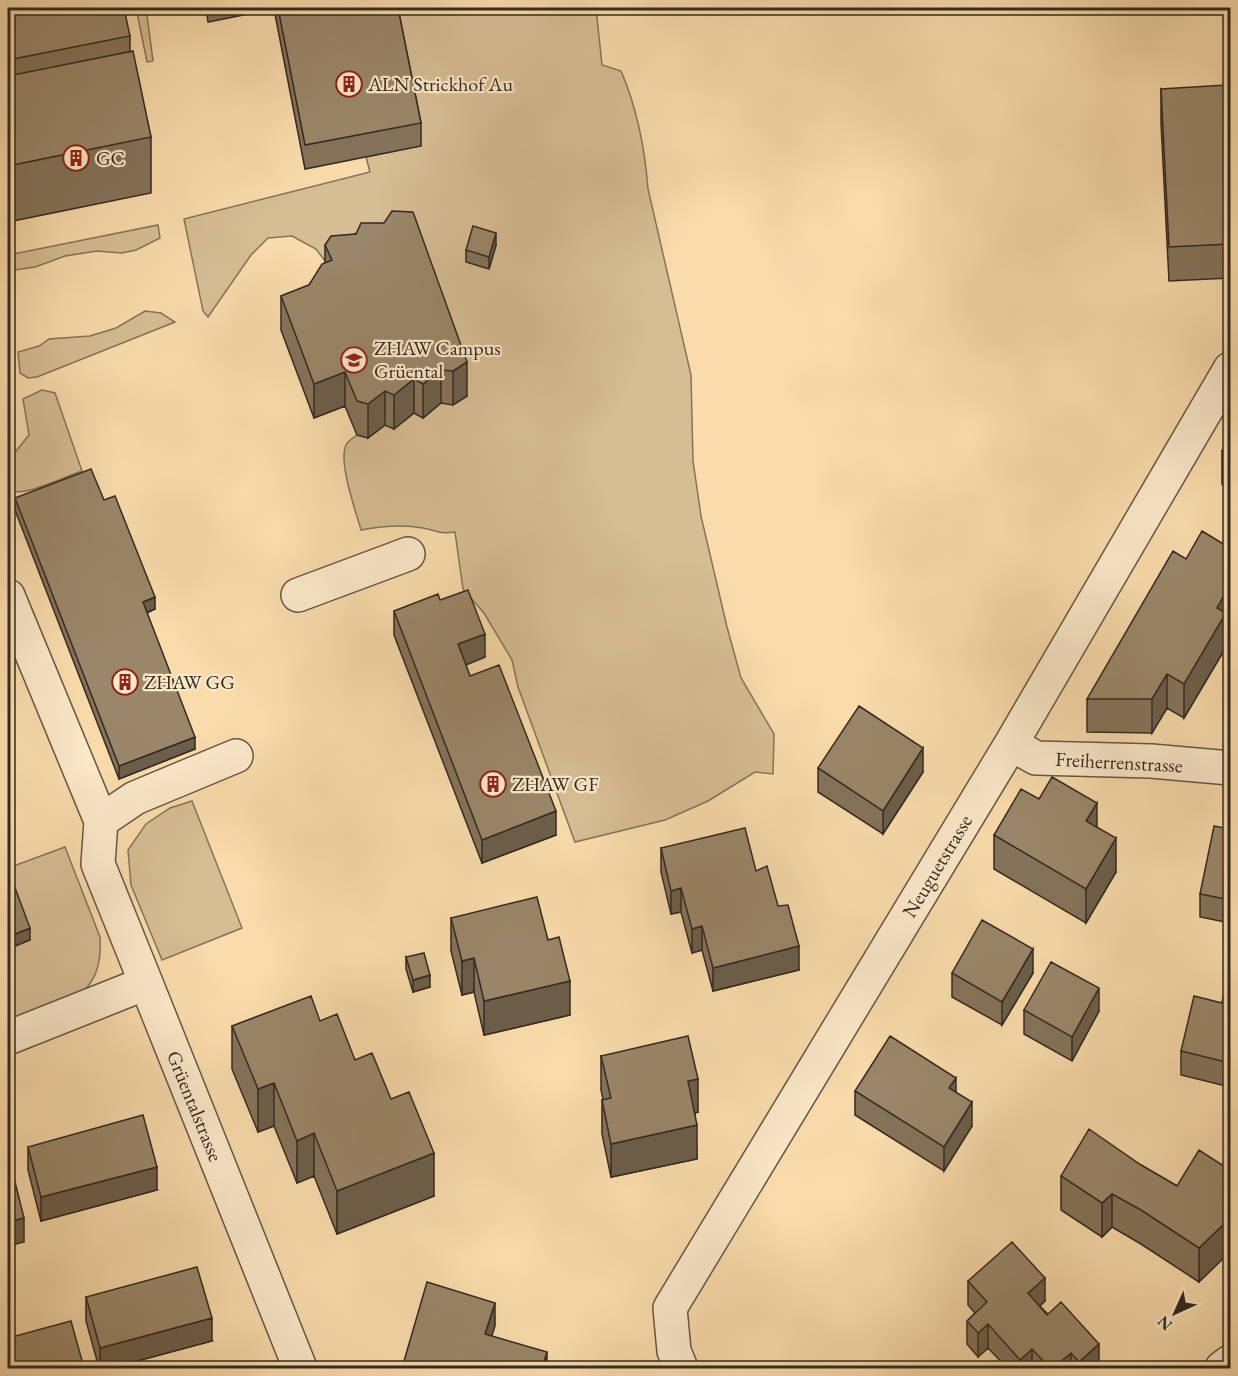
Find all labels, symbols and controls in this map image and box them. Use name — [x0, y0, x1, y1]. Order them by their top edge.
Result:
building icon: ALN Strickhof Au — [334, 69, 364, 99]
place label: ALN Strickhof Au — [367, 71, 513, 97]
building icon: GC — [61, 143, 91, 173]
place label: GC — [96, 145, 125, 171]
place label: ZHAW Campus Grüental — [374, 335, 501, 384]
school or university icon: ZHAW Campus Grüental — [339, 345, 369, 375]
building icon: ZHAW GG — [110, 667, 140, 697]
place label: ZHAW GG — [144, 669, 235, 695]
street label: Freiherrenstrasse — [1055, 746, 1184, 778]
building icon: ZHAW GF — [478, 769, 508, 799]
place label: ZHAW GF — [512, 771, 598, 797]
street label: Neuguetstrasse — [896, 810, 978, 922]
street label: Grüentalstrasse — [161, 1047, 229, 1165]
north arrow — [1145, 1283, 1205, 1343]
text: N — [1153, 1311, 1177, 1335]

